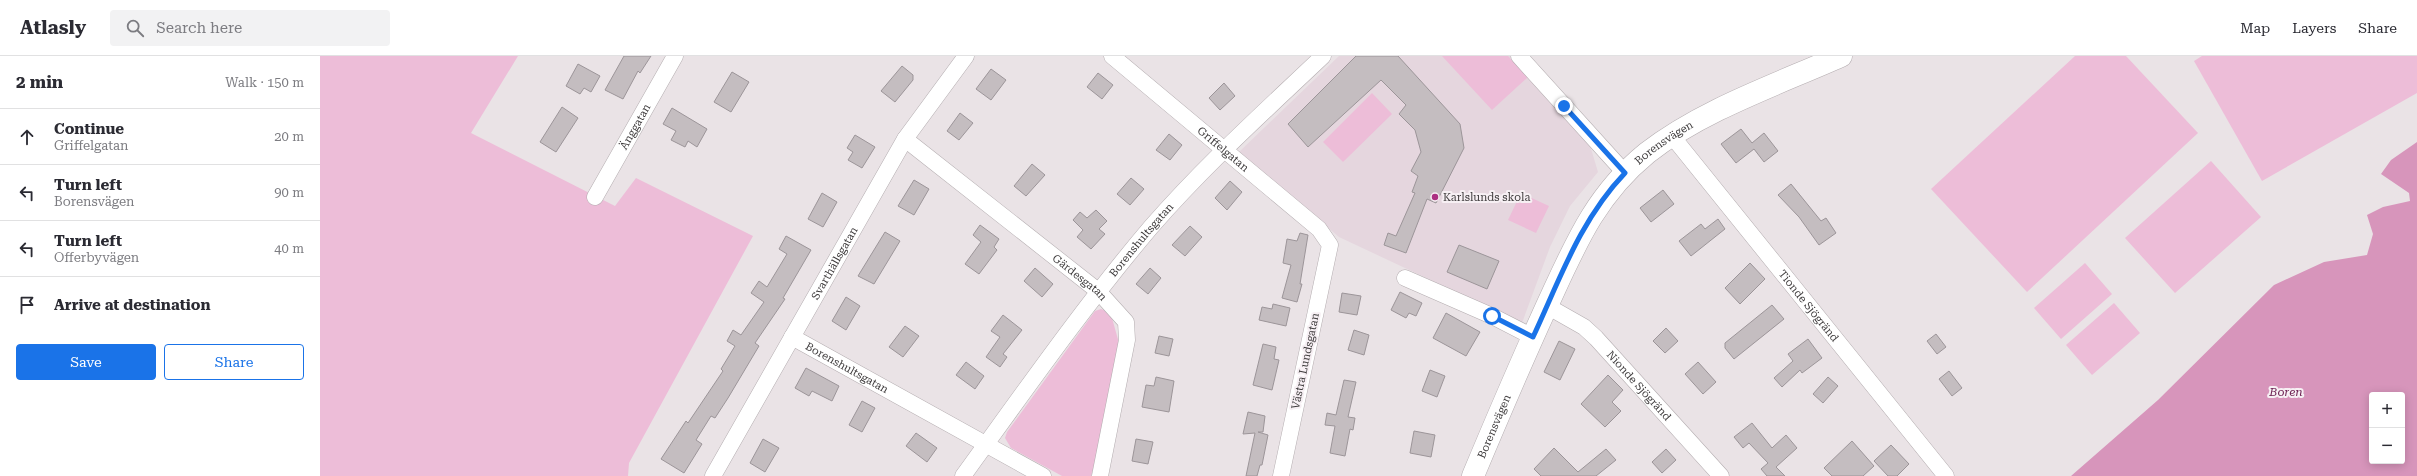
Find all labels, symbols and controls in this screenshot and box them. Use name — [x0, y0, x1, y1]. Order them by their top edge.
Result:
search box — [110, 10, 390, 46]
text: Atlasly — [20, 16, 86, 39]
icon: search — [124, 17, 146, 39]
text: Search here — [156, 19, 242, 37]
text: Map — [2240, 20, 2270, 36]
text: Layers — [2292, 20, 2336, 36]
text: Share — [2358, 20, 2397, 36]
text: 2 min — [16, 72, 63, 92]
text: Walk · 150 m — [225, 75, 304, 90]
route end — [1555, 97, 1573, 115]
street label: Änggatan — [616, 102, 653, 152]
street label: Borensvägen — [1632, 118, 1696, 168]
text: Continue — [54, 120, 124, 138]
street label: Griffelgatan — [1195, 124, 1251, 175]
icon: ahead — [16, 126, 38, 148]
text: 20 m — [274, 129, 304, 144]
text: Griffelgatan — [54, 138, 128, 153]
text: Turn left — [54, 176, 122, 194]
icon: left — [16, 182, 38, 204]
text: 90 m — [274, 185, 304, 200]
place label: Karlslunds skola — [1443, 191, 1530, 204]
marker: Karlslunds skola — [1430, 192, 1440, 202]
text: Borensvägen — [54, 194, 134, 209]
street label: Borenshultsgatan — [1107, 200, 1176, 280]
street label: Svarthällsgatan — [809, 225, 861, 302]
text: Turn left — [54, 232, 122, 250]
icon: left — [16, 238, 38, 260]
text: 40 m — [274, 241, 304, 256]
text: Offerbyvägen — [54, 250, 139, 265]
street label: Gärdesgatan — [1050, 252, 1110, 304]
street label: Tionde Sjögränd — [1776, 268, 1841, 345]
icon: arrive — [16, 294, 38, 316]
text: Arrive at destination — [54, 296, 210, 314]
route start — [1483, 307, 1501, 325]
street label: Västra Lundsgatan — [1289, 312, 1322, 410]
street label: Borenshultsgatan — [803, 340, 891, 396]
button: Save — [16, 344, 156, 380]
button: Share — [164, 344, 304, 380]
street label: Nionde Sjögränd — [1604, 348, 1674, 424]
water label: Boren — [2268, 385, 2303, 399]
map controls — [2369, 392, 2405, 464]
button: + — [2369, 392, 2405, 428]
street label: Borensvägen — [1475, 393, 1514, 460]
button: − — [2369, 428, 2405, 464]

